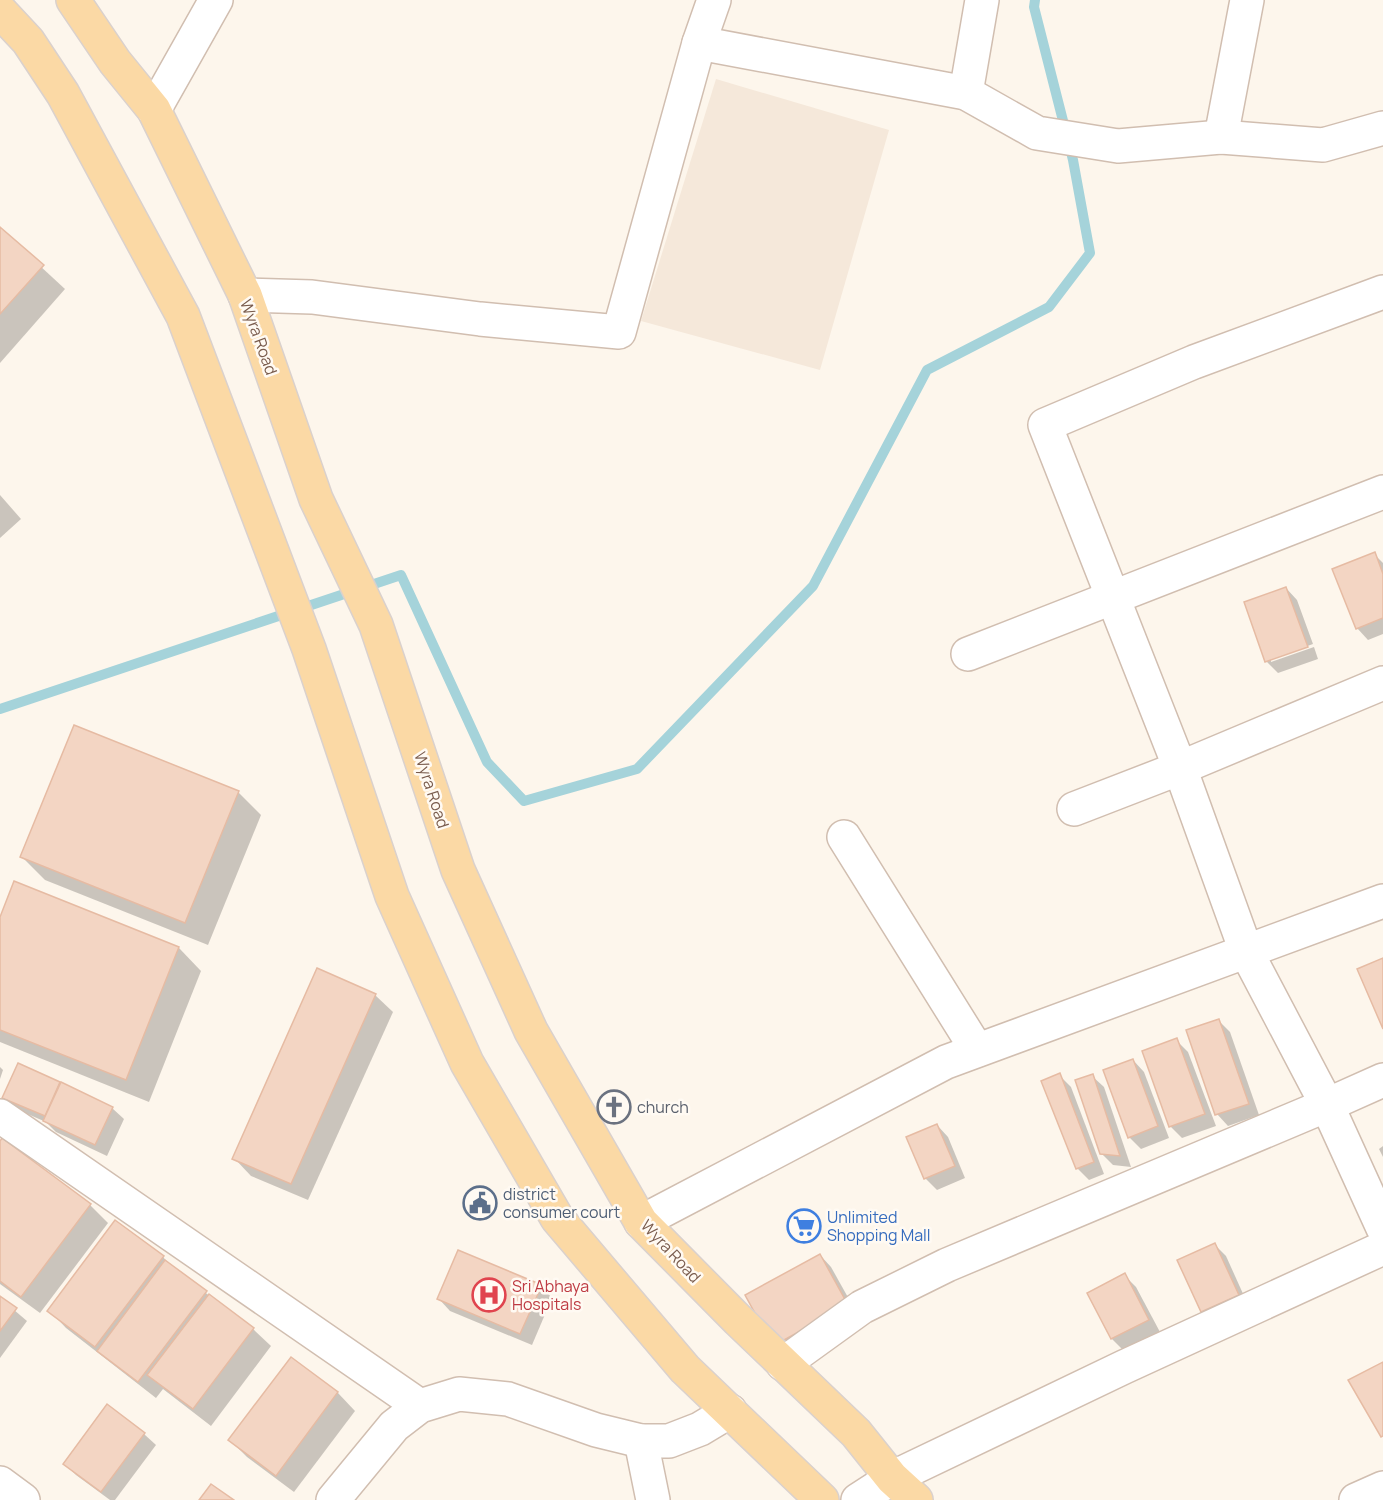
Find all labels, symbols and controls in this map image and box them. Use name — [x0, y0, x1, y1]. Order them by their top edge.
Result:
street label: Wyra Road — [235, 296, 283, 378]
street label: Wyra Road — [409, 749, 455, 831]
church icon: church — [596, 1089, 632, 1125]
place label: church — [637, 1096, 689, 1118]
place label: district consumer court — [503, 1183, 620, 1223]
public building icon: district consumer court — [462, 1185, 498, 1221]
place label: Unlimited Shopping Mall — [827, 1206, 931, 1246]
supermarket icon: Unlimited Shopping Mall — [786, 1208, 822, 1244]
street label: Wyra Road — [636, 1215, 706, 1287]
place label: Sri Abhaya Hospitals — [512, 1275, 589, 1315]
hospital icon: Sri Abhaya Hospitals — [471, 1277, 507, 1313]

